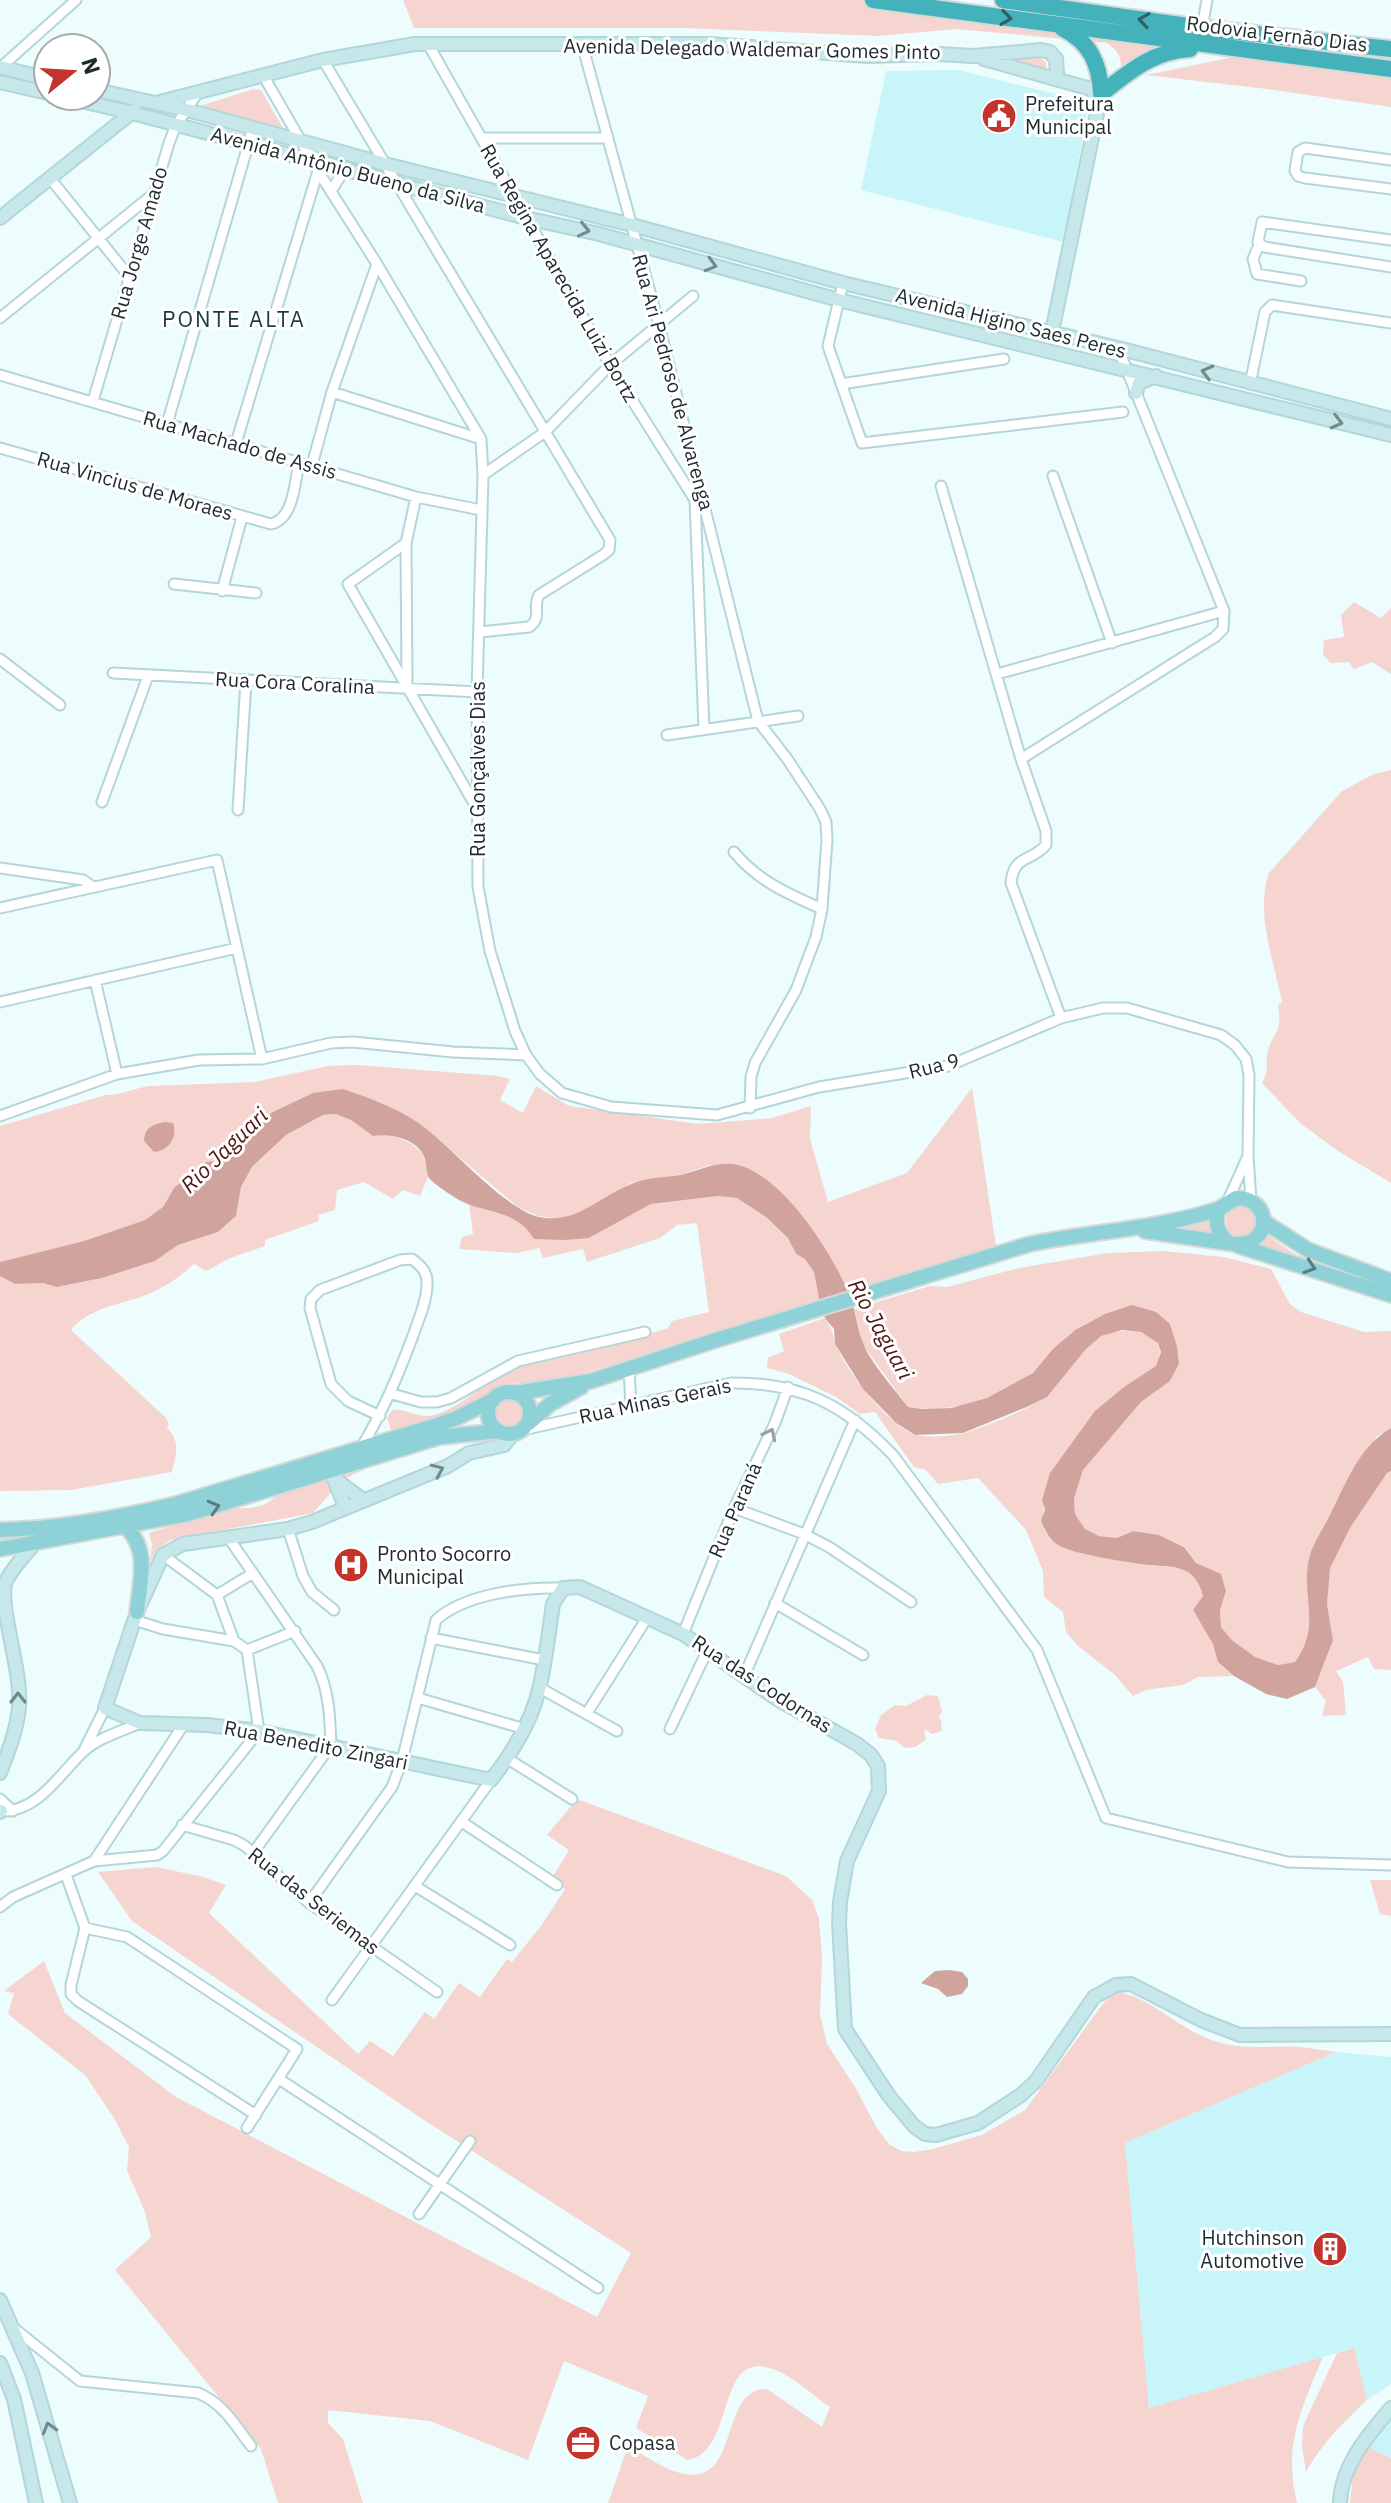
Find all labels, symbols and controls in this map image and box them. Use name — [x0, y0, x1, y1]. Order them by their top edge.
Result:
one-way arrow — [999, 9, 1013, 26]
street label: Rodovia Fernão Dias — [1185, 9, 1369, 58]
one-way arrow — [1137, 12, 1150, 29]
north arrow — [32, 32, 112, 112]
street label: Avenida Delegado Waldemar Gomes Pinto — [563, 32, 941, 65]
text: N — [75, 54, 108, 78]
place label: Prefeitura Municipal — [1025, 90, 1114, 140]
public building icon: Prefeitura Municipal — [980, 97, 1018, 135]
street label: Avenida Antônio Bueno da Silva — [208, 120, 489, 219]
street label: Rua Regina Aparecida Luizi Bortz — [474, 139, 645, 407]
street label: Rua Jorge Amado — [104, 163, 173, 322]
one-way arrow — [576, 221, 590, 238]
street label: Rua Ari Pedroso de Alvarenga — [626, 251, 721, 513]
one-way arrow — [704, 256, 718, 272]
street label: Avenida Higino Saes Peres — [893, 281, 1129, 364]
district label: PONTE ALTA — [162, 304, 306, 333]
one-way arrow — [1200, 365, 1214, 381]
street label: Rua Machado de Assis — [140, 404, 340, 485]
one-way arrow — [1330, 413, 1344, 430]
street label: Rua Vincius de Moraes — [34, 445, 236, 526]
street label: Rua Cora Coralina — [214, 665, 376, 700]
street label: Rua Gonçalves Dias — [464, 681, 491, 857]
street label: Rua 9 — [906, 1046, 962, 1085]
water label: Rio Jaguari — [174, 1101, 274, 1199]
one-way arrow — [1302, 1258, 1316, 1274]
water label: Rio Jaguari — [842, 1273, 921, 1384]
street label: Rua Minas Gerais — [576, 1371, 733, 1430]
one-way arrow — [760, 1427, 775, 1442]
street label: Rua Paraná — [701, 1457, 768, 1562]
one-way arrow — [430, 1464, 444, 1480]
one-way arrow — [206, 1500, 220, 1516]
place label: Pronto Socorro Municipal — [377, 1540, 511, 1590]
hospital icon: Pronto Socorro Municipal — [332, 1546, 370, 1584]
street label: Rua das Codornas — [687, 1628, 837, 1739]
one-way arrow — [9, 1691, 27, 1704]
street label: Rua Benedito Zingari — [222, 1713, 410, 1776]
street label: Rua das Seriemas — [243, 1841, 386, 1961]
place label: Hutchinson Automotive — [1200, 2224, 1304, 2274]
building icon: Hutchinson Automotive — [1311, 2230, 1349, 2268]
one-way arrow — [41, 2422, 58, 2436]
office icon: Copasa — [564, 2424, 602, 2462]
place label: Copasa — [609, 2429, 676, 2456]

